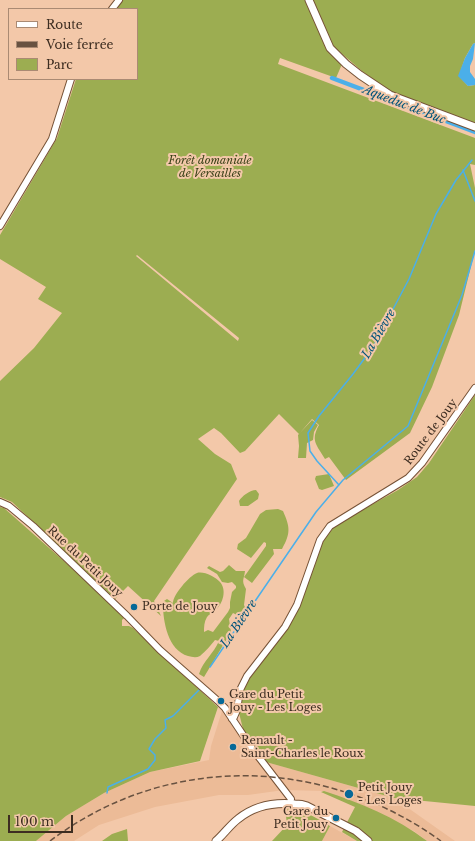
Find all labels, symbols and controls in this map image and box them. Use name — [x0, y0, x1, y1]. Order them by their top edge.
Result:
legend — [8, 8, 138, 80]
text: Route — [46, 17, 83, 32]
text: Voie ferrée — [46, 37, 113, 52]
text: Parc — [46, 57, 73, 72]
water label: Aqueduc de Buc — [361, 83, 447, 127]
park label: Forêt domaniale de Versailles — [168, 154, 252, 180]
water label: La Bièvre — [359, 307, 399, 361]
street label: Route de Jouy — [402, 396, 460, 468]
street label: Rue du Petit Jouy — [45, 524, 125, 600]
water label: La Bièvre — [218, 597, 260, 651]
place label: Porte de Jouy — [142, 600, 218, 614]
marker: Porte de Jouy — [129, 602, 139, 612]
place label: Gare du Petit Jouy - Les Loges — [229, 688, 322, 714]
marker: Gare du Petit Jouy - Les Loges — [216, 696, 226, 706]
place label: Renault - Saint-Charles le Roux — [241, 734, 363, 760]
marker: Renault - Saint-Charles le Roux — [228, 742, 238, 752]
place label: Petit Jouy - Les Loges — [358, 781, 422, 807]
marker: Petit Jouy - Les Loges — [343, 788, 355, 800]
place label: Gare du Petit Jouy — [274, 805, 328, 831]
scale bar — [10, 807, 75, 833]
marker: Gare du Petit Jouy — [331, 813, 341, 823]
text: 100 m — [15, 814, 54, 829]

